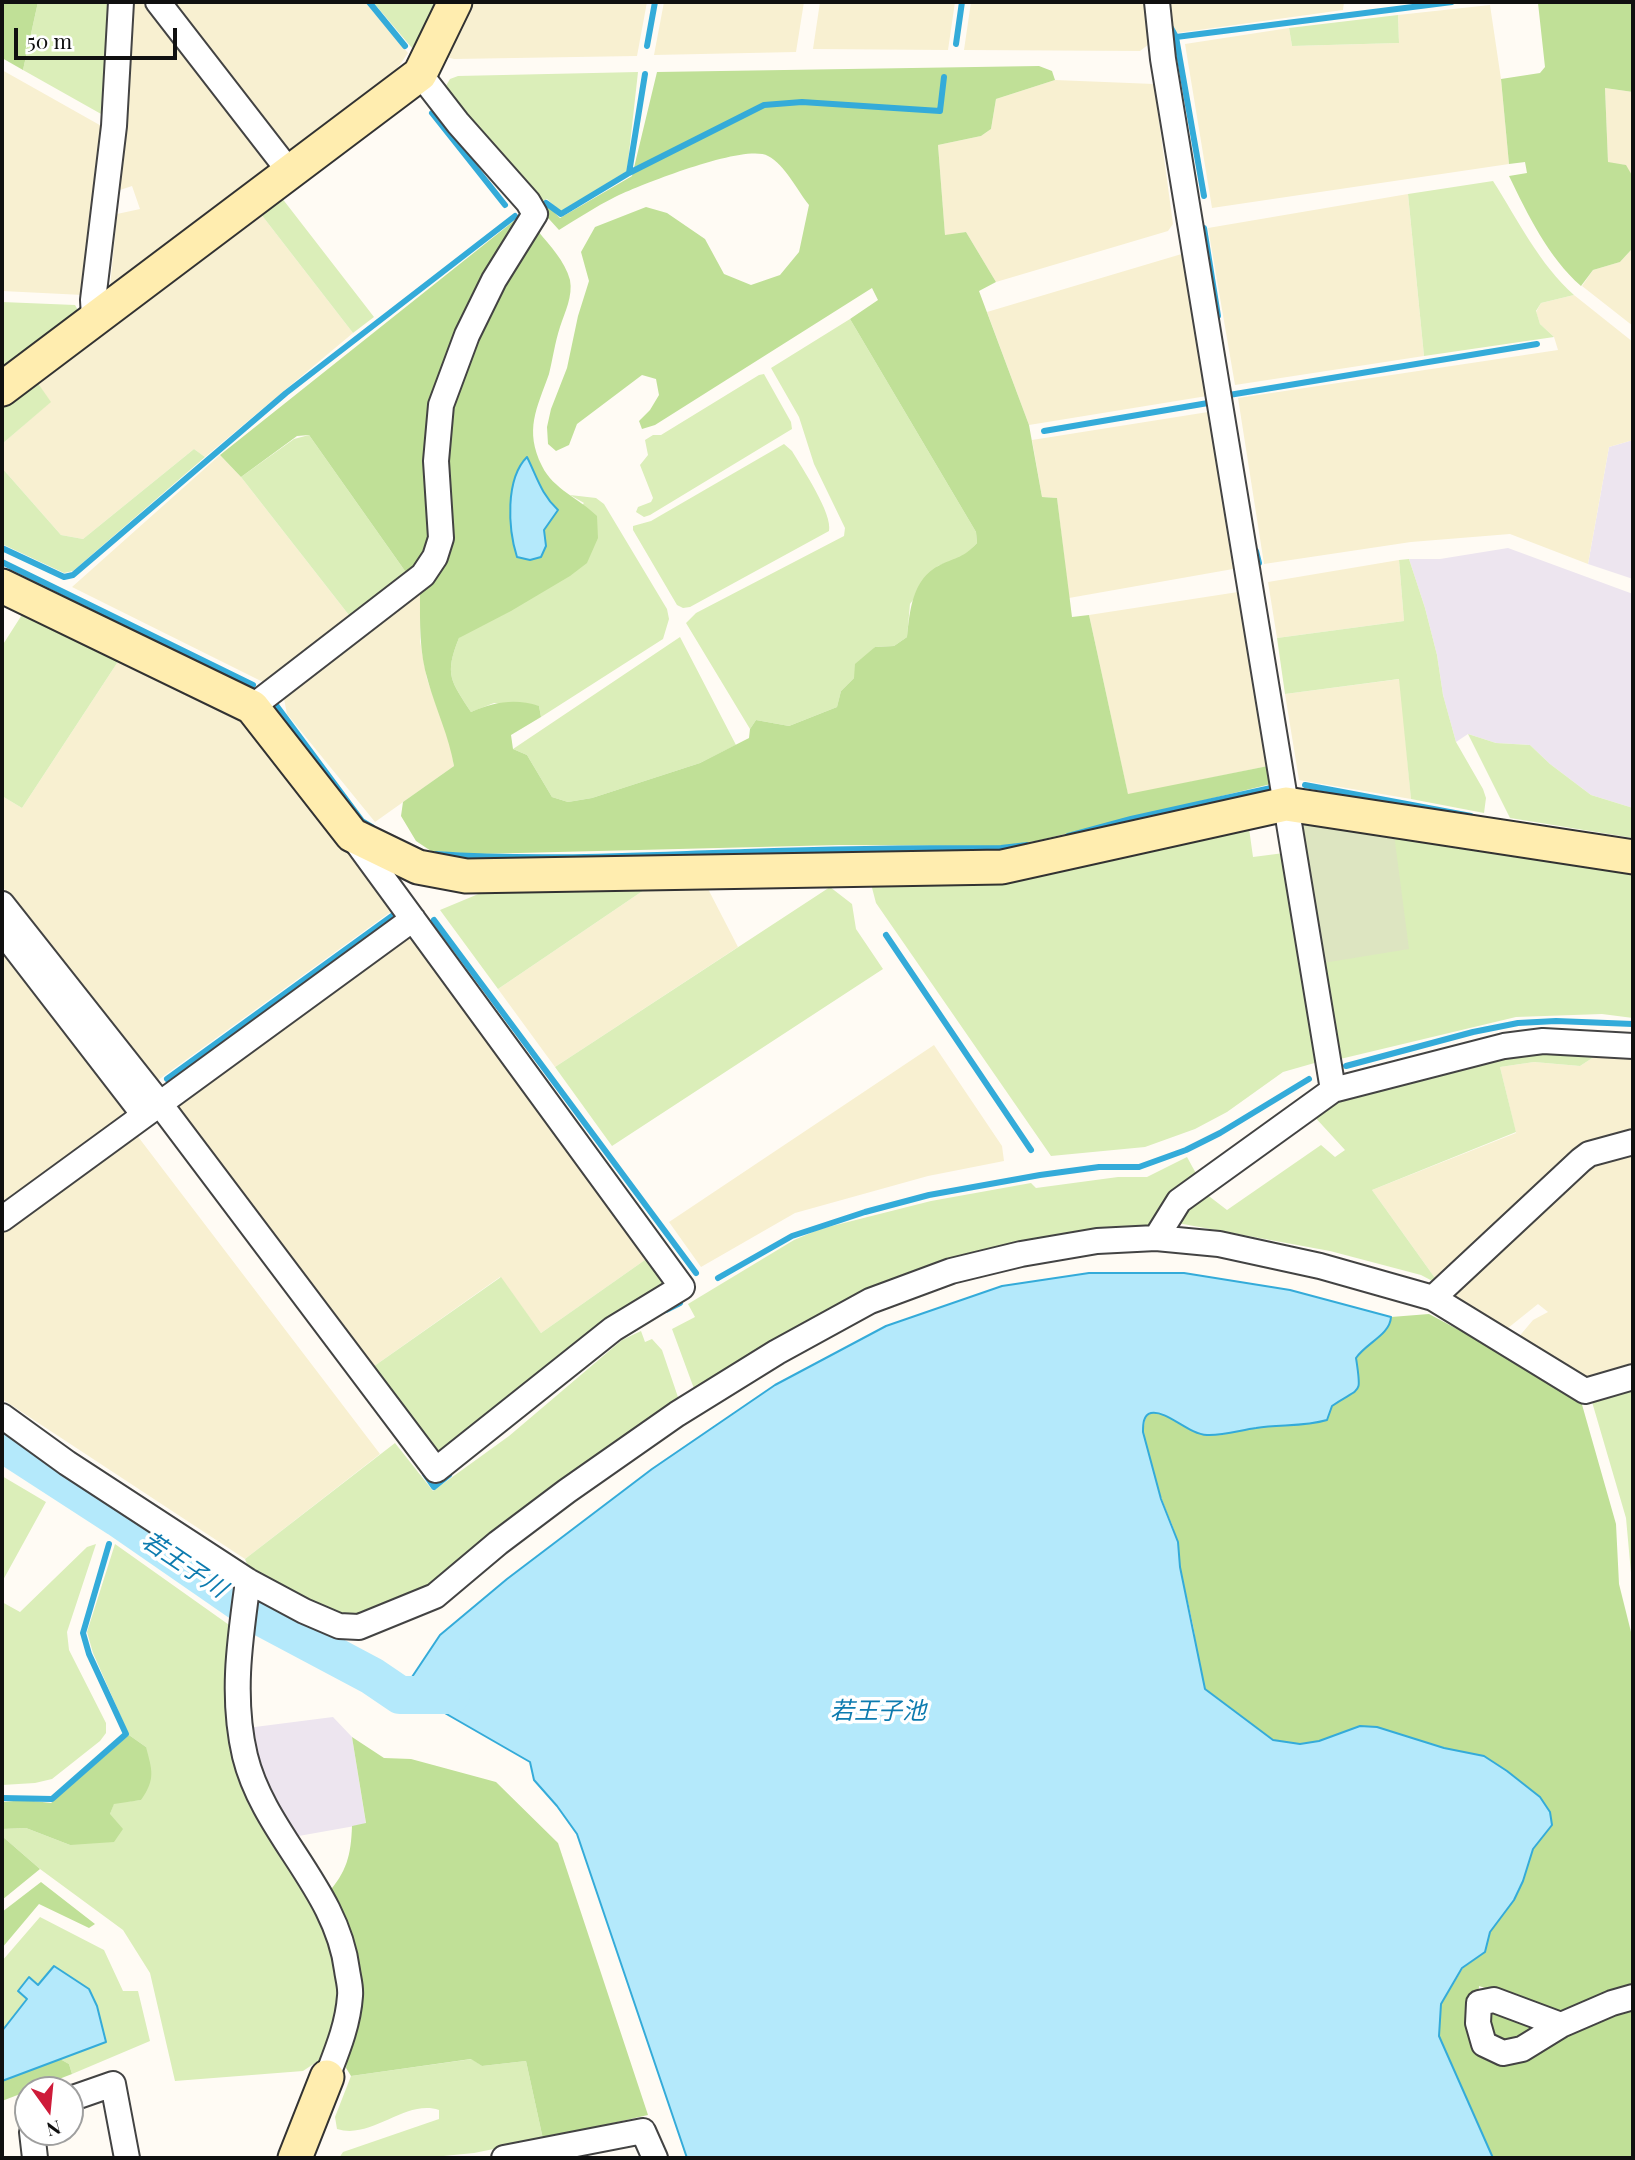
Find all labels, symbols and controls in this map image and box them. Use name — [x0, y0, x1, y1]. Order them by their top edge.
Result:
scale bar — [18, 14, 180, 58]
text: 50 m — [27, 26, 72, 54]
water label: 若王子川 — [136, 1526, 232, 1604]
water label: 若王子池 — [830, 1698, 926, 1726]
north arrow — [14, 2076, 84, 2146]
text: N — [44, 2115, 64, 2144]

